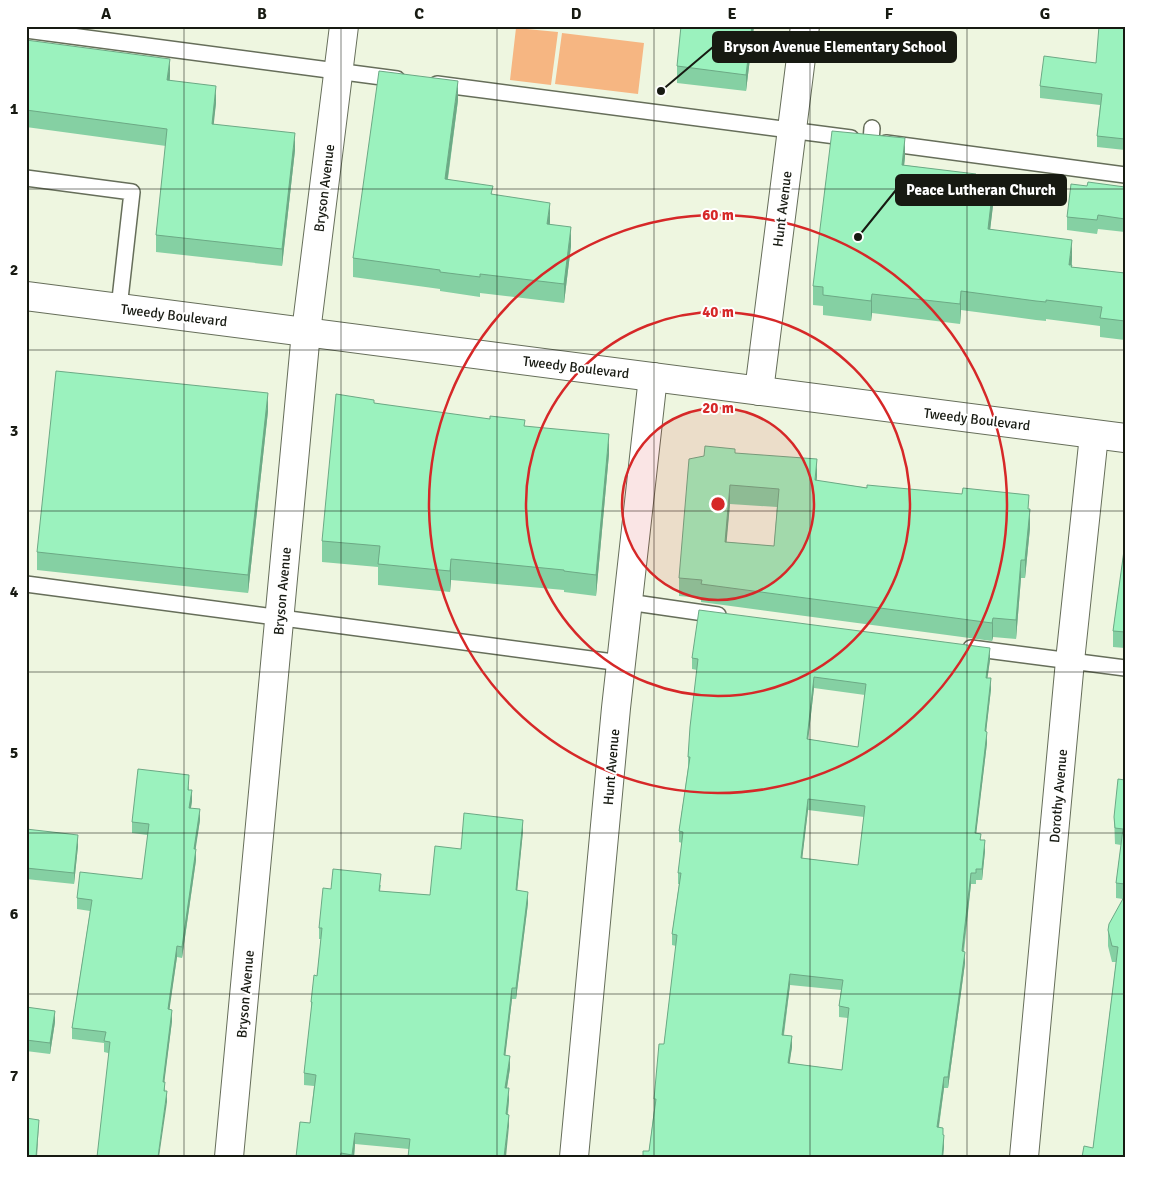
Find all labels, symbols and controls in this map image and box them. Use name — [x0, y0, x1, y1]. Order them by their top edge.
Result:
text: A — [101, 4, 112, 24]
text: B — [257, 4, 267, 24]
text: C — [414, 4, 424, 24]
text: D — [571, 4, 582, 24]
text: E — [727, 4, 737, 24]
text: F — [885, 4, 894, 24]
text: G — [1040, 4, 1050, 24]
callout: Bryson Avenue Elementary School — [713, 32, 956, 62]
text: Bryson Avenue Elementary School — [724, 38, 947, 56]
text: 1 — [10, 99, 19, 119]
street label: Bryson Avenue — [311, 143, 338, 233]
street label: Hunt Avenue — [769, 170, 796, 248]
callout: Peace Lutheran Church — [896, 175, 1066, 205]
text: Peace Lutheran Church — [906, 181, 1056, 199]
text: 60 m — [702, 206, 734, 224]
text: 2 — [10, 260, 18, 280]
street label: Tweedy Boulevard — [120, 301, 228, 330]
text: 40 m — [702, 303, 734, 321]
street label: Tweedy Boulevard — [522, 353, 630, 382]
text: 20 m — [702, 399, 734, 417]
street label: Tweedy Boulevard — [923, 405, 1031, 434]
text: 3 — [10, 421, 18, 441]
centre of rings — [709, 495, 727, 513]
street label: Bryson Avenue — [270, 546, 295, 636]
text: 4 — [10, 582, 19, 602]
street label: Hunt Avenue — [600, 728, 623, 806]
text: 5 — [10, 743, 18, 763]
street label: Dorothy Avenue — [1046, 748, 1071, 844]
text: 6 — [10, 904, 19, 924]
street label: Bryson Avenue — [233, 949, 258, 1039]
text: 7 — [10, 1066, 19, 1086]

